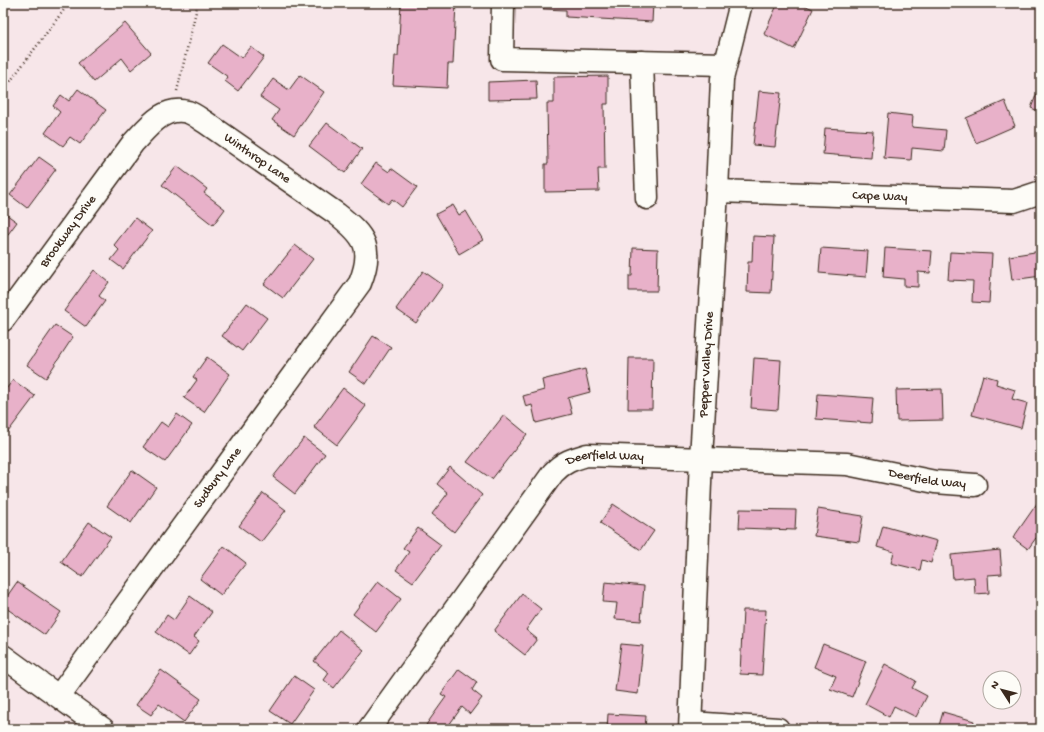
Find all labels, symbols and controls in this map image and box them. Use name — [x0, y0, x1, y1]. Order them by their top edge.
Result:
street label: Winthrop Lane — [221, 130, 294, 187]
street label: Cape Way — [852, 188, 908, 205]
street label: Brookway Drive — [36, 192, 100, 271]
street label: Pepper Valley Drive — [696, 311, 717, 419]
street label: Sudbury Lane — [191, 444, 245, 511]
street label: Deerfield Way — [563, 448, 645, 469]
street label: Deerfield Way — [886, 465, 967, 492]
north arrow — [982, 670, 1022, 710]
text: N — [989, 679, 1002, 692]

